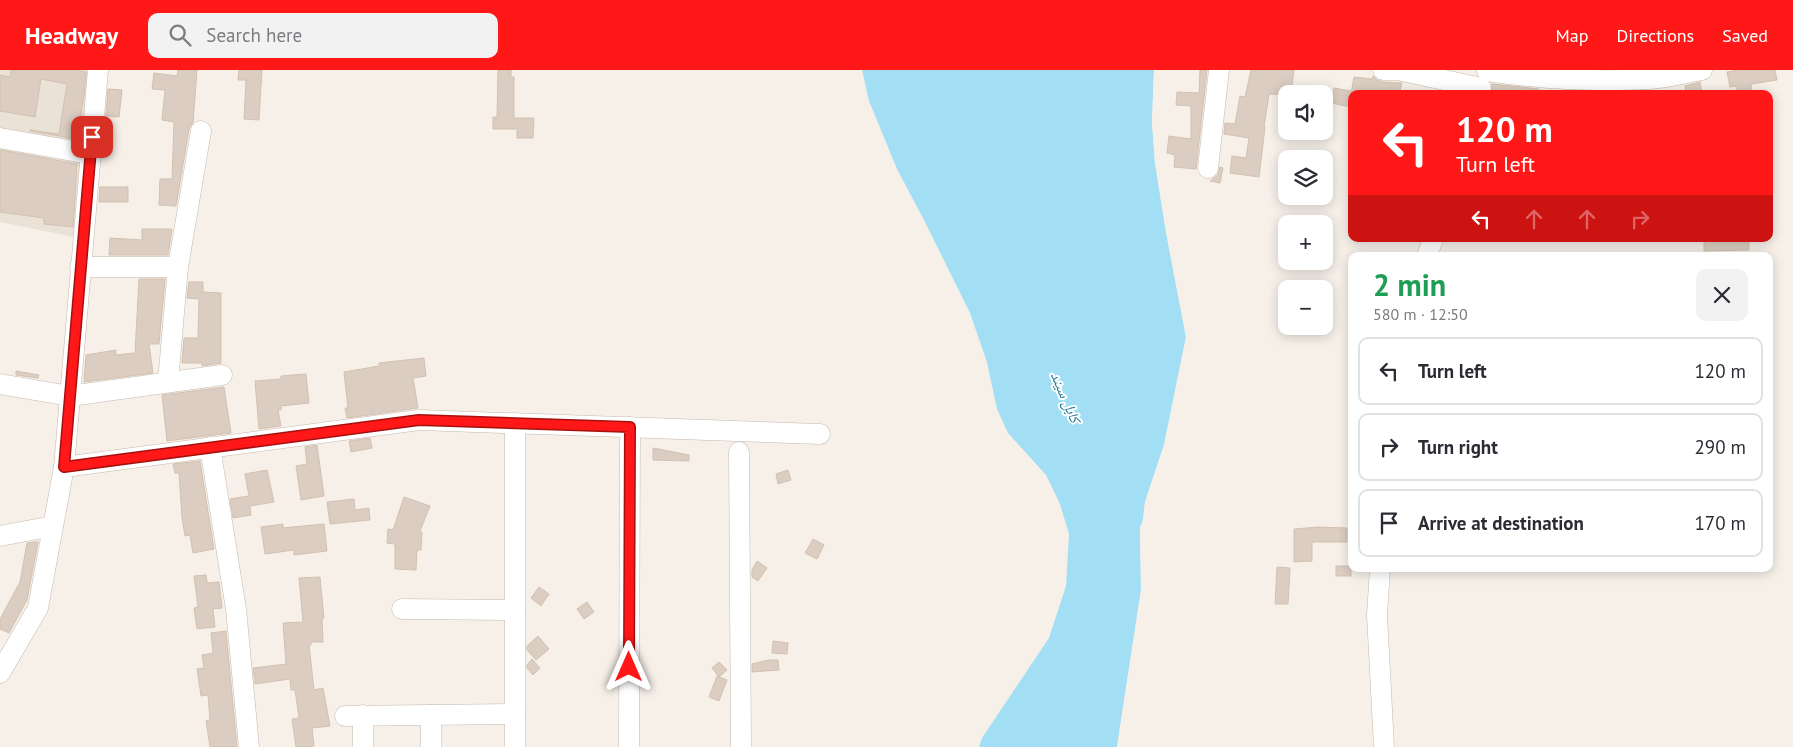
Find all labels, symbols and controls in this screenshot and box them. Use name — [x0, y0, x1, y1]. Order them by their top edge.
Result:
search box — [148, 13, 498, 58]
text: Headway — [25, 20, 118, 51]
icon: search — [166, 21, 194, 49]
text: Search here — [206, 23, 302, 47]
text: Map — [1556, 24, 1588, 47]
text: Directions — [1616, 24, 1694, 47]
text: Saved — [1722, 24, 1768, 47]
map controls — [1278, 85, 1333, 335]
button: sound — [1278, 85, 1333, 140]
text: 120 m — [1456, 106, 1553, 152]
icon: left — [1373, 110, 1438, 175]
pin — [71, 116, 113, 158]
icon: arrive — [78, 123, 106, 151]
button: layers — [1278, 150, 1333, 205]
text: Turn left — [1456, 150, 1535, 178]
icon: left — [1467, 205, 1495, 233]
icon: ahead — [1520, 205, 1548, 233]
icon: ahead — [1573, 205, 1601, 233]
icon: right — [1626, 205, 1654, 233]
button: + — [1278, 215, 1333, 270]
text: 2 min — [1373, 265, 1446, 304]
button: close — [1696, 269, 1748, 321]
button: − — [1278, 280, 1333, 335]
text: 580 m · 12:50 — [1373, 304, 1468, 324]
icon: left — [1375, 357, 1403, 385]
text: Turn left — [1418, 359, 1487, 383]
text: 120 m — [1694, 359, 1746, 383]
water label: کابل سيند — [1047, 369, 1086, 428]
icon: right — [1375, 433, 1403, 461]
text: Turn right — [1418, 435, 1498, 459]
text: 290 m — [1694, 435, 1746, 459]
icon: arrive — [1375, 509, 1403, 537]
text: Arrive at destination — [1418, 511, 1584, 535]
text: 170 m — [1694, 511, 1746, 535]
position arrow — [602, 640, 654, 692]

